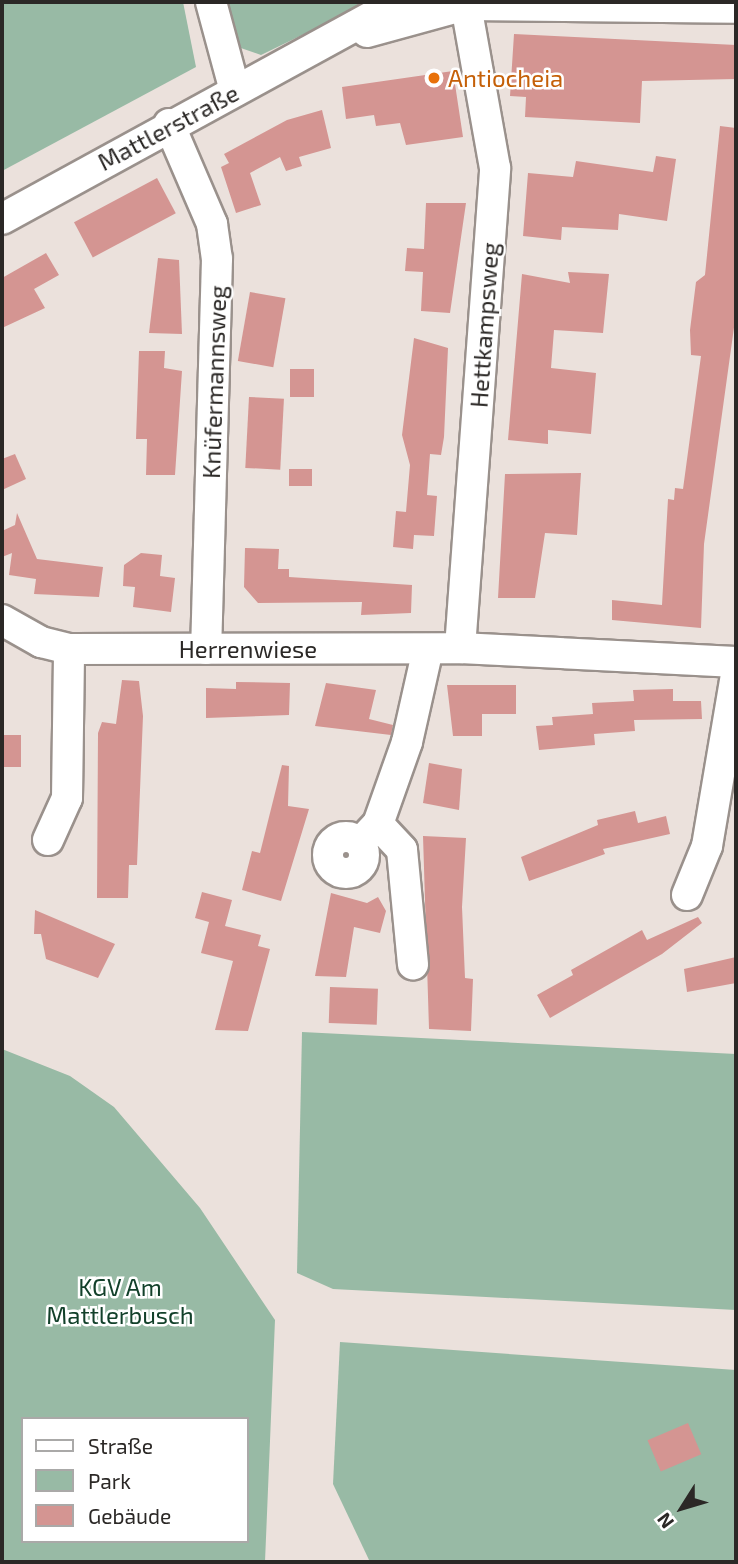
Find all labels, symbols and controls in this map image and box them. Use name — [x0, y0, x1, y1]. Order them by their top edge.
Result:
place label: Antiocheia — [448, 64, 563, 92]
marker: Antiocheia — [426, 70, 442, 86]
street label: Mattlerstraße — [93, 78, 243, 176]
street label: Hettkampsweg — [464, 241, 504, 409]
street label: Knüfermannsweg — [196, 285, 232, 479]
street label: Herrenwiese — [179, 635, 317, 663]
park label: KGV Am Mattlerbusch — [46, 1273, 194, 1329]
legend — [21, 1417, 248, 1543]
text: Straße — [88, 1433, 153, 1458]
text: Park — [88, 1468, 131, 1493]
north arrow — [647, 1473, 717, 1543]
text: Gebäude — [88, 1503, 171, 1528]
text: N — [652, 1509, 678, 1533]

